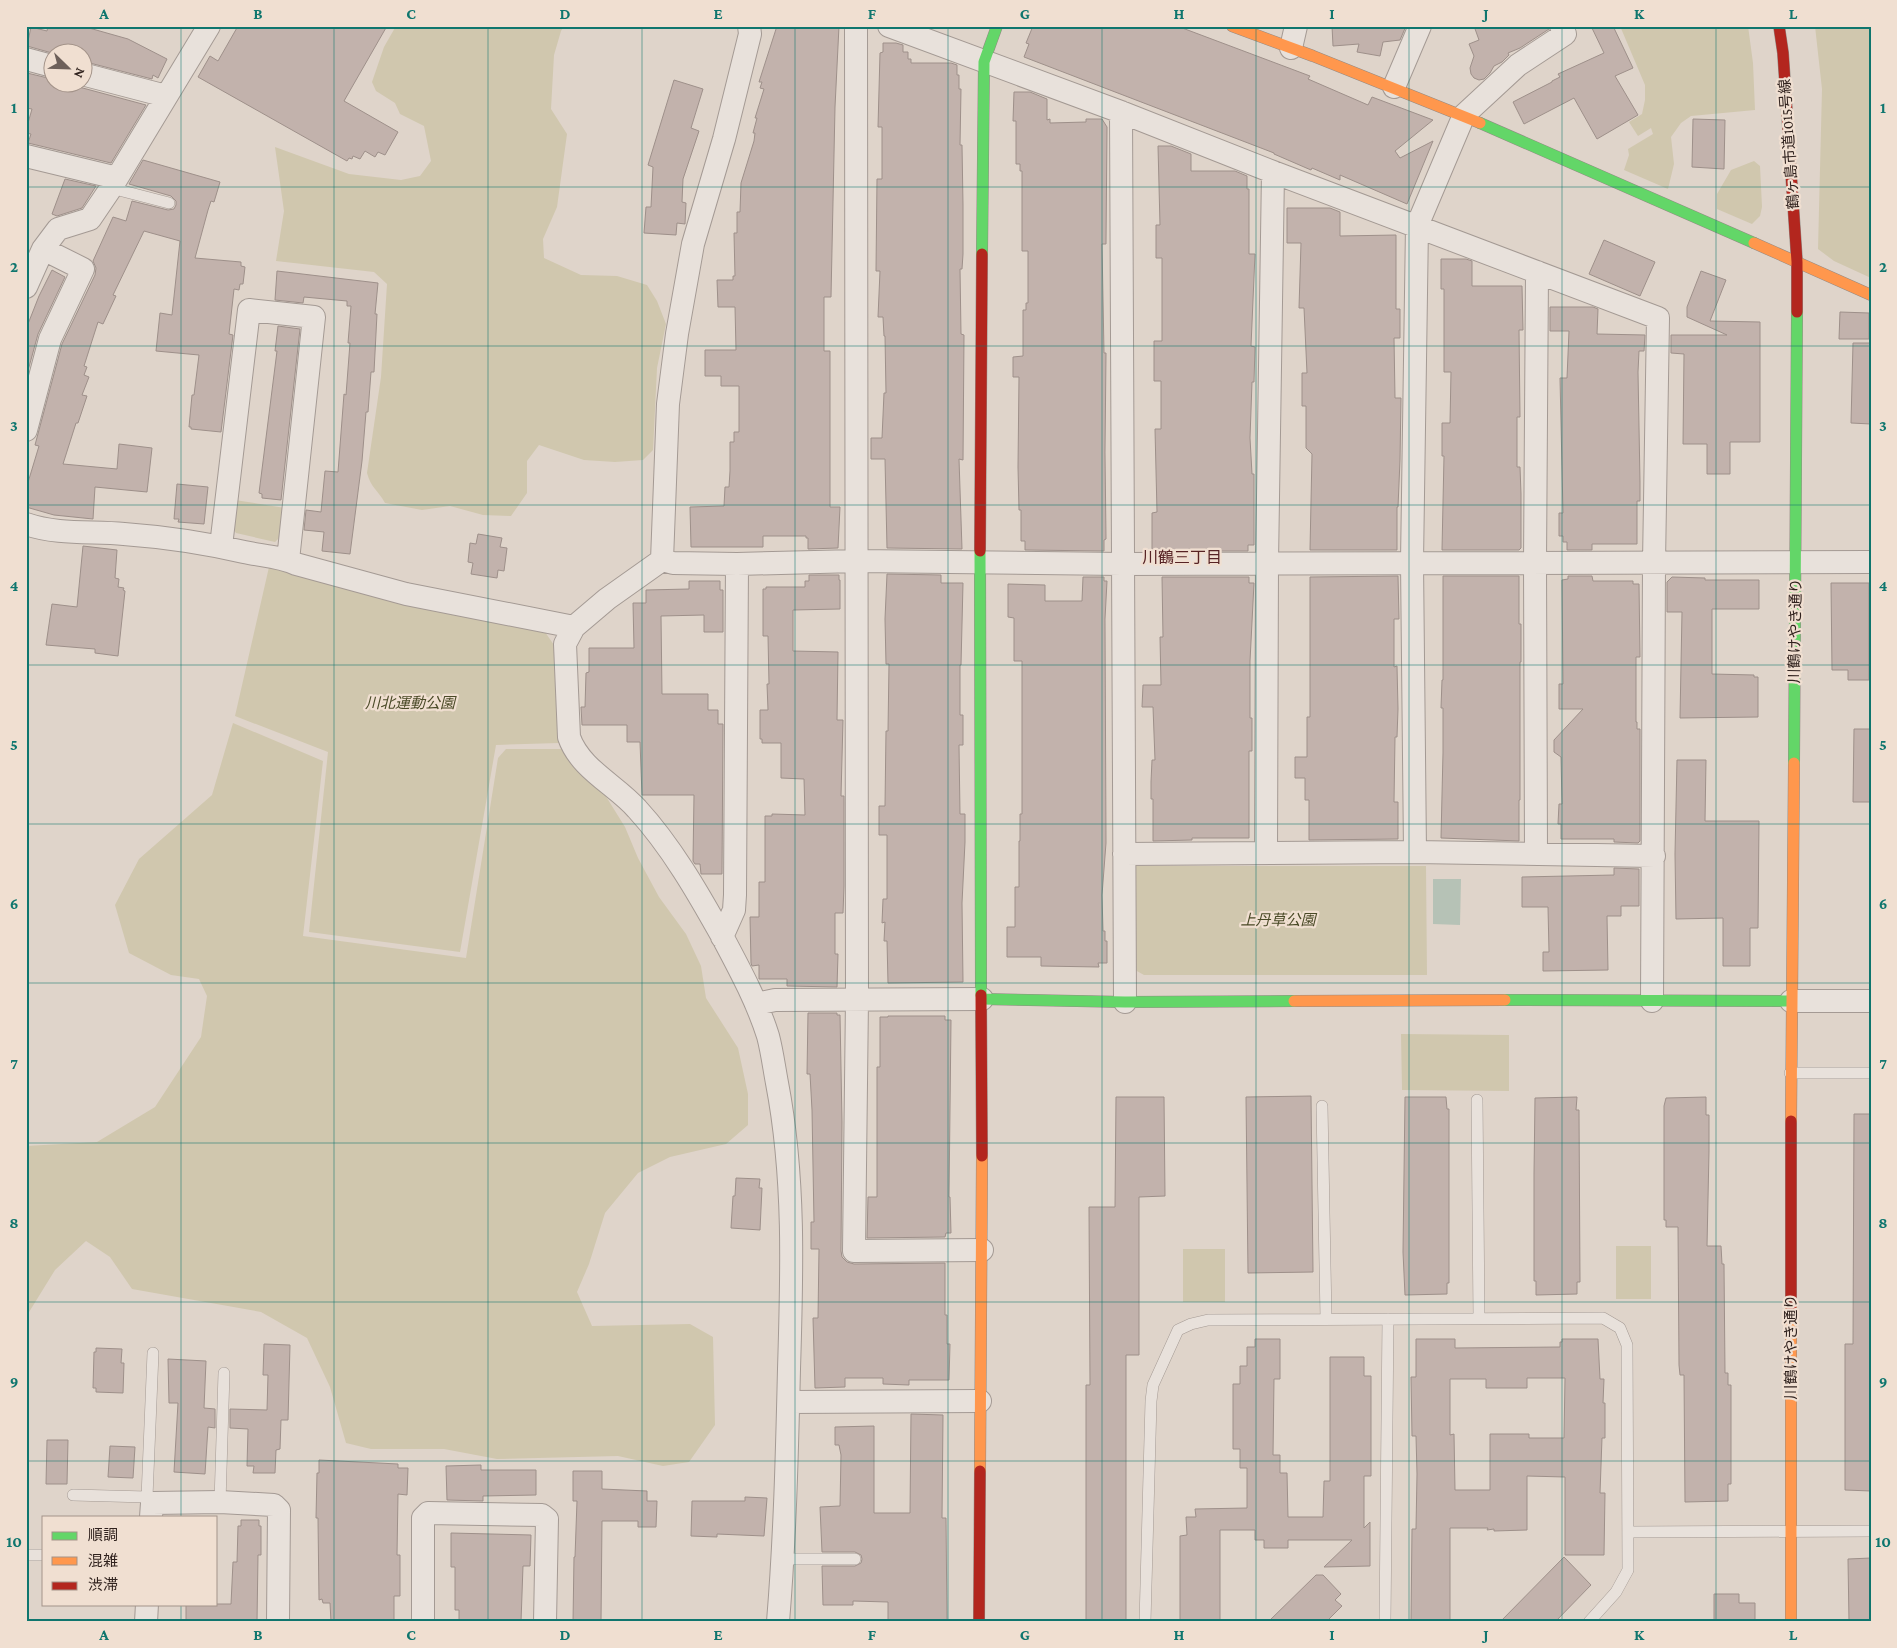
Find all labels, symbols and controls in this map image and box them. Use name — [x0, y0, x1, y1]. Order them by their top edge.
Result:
text: A — [98, 5, 109, 22]
text: B — [253, 5, 263, 22]
text: C — [406, 5, 416, 22]
text: D — [559, 5, 571, 22]
text: E — [713, 5, 723, 22]
text: F — [868, 5, 877, 22]
text: G — [1020, 5, 1030, 22]
text: H — [1174, 5, 1185, 22]
text: I — [1329, 5, 1335, 22]
text: J — [1481, 5, 1489, 22]
text: K — [1634, 5, 1645, 22]
text: L — [1789, 5, 1798, 22]
north arrow — [42, 42, 92, 92]
text: N — [71, 66, 89, 81]
street label: 鶴ヶ島市道1015号線 — [1776, 78, 1802, 210]
text: 1 — [11, 99, 17, 116]
text: 1 — [1880, 99, 1886, 116]
text: 2 — [10, 258, 18, 275]
text: 2 — [1879, 258, 1887, 275]
text: 3 — [10, 417, 18, 434]
text: 3 — [1879, 417, 1887, 434]
district label: 川鶴三丁目 — [1142, 549, 1222, 566]
text: 4 — [10, 577, 19, 594]
text: 4 — [1879, 577, 1888, 594]
street label: 川鶴けやき通り — [1786, 578, 1804, 684]
park label: 川北運動公園 — [365, 695, 457, 711]
text: 5 — [10, 736, 18, 753]
text: 5 — [1879, 736, 1887, 753]
text: 6 — [10, 895, 18, 912]
text: 6 — [1879, 895, 1887, 912]
park label: 上丹草公園 — [1240, 912, 1317, 928]
text: 7 — [10, 1055, 18, 1072]
text: 7 — [1879, 1055, 1887, 1072]
text: 8 — [9, 1214, 19, 1231]
text: 8 — [1878, 1214, 1888, 1231]
street label: 川鶴けやき通り — [1783, 1294, 1799, 1400]
text: 9 — [10, 1373, 18, 1390]
text: 9 — [1879, 1373, 1887, 1390]
legend — [42, 1516, 218, 1606]
text: 順調 — [88, 1527, 118, 1543]
text: 10 — [6, 1533, 22, 1550]
text: 10 — [1875, 1533, 1891, 1550]
text: 混雑 — [88, 1553, 118, 1569]
text: 渋滞 — [88, 1577, 118, 1593]
text: A — [98, 1626, 109, 1643]
text: B — [253, 1626, 263, 1643]
text: C — [406, 1626, 416, 1643]
text: D — [559, 1626, 571, 1643]
text: E — [713, 1626, 723, 1643]
text: F — [868, 1626, 877, 1643]
text: G — [1020, 1626, 1030, 1643]
text: H — [1174, 1626, 1185, 1643]
text: I — [1329, 1626, 1335, 1643]
text: J — [1481, 1626, 1489, 1643]
text: K — [1634, 1626, 1645, 1643]
text: L — [1789, 1626, 1798, 1643]

